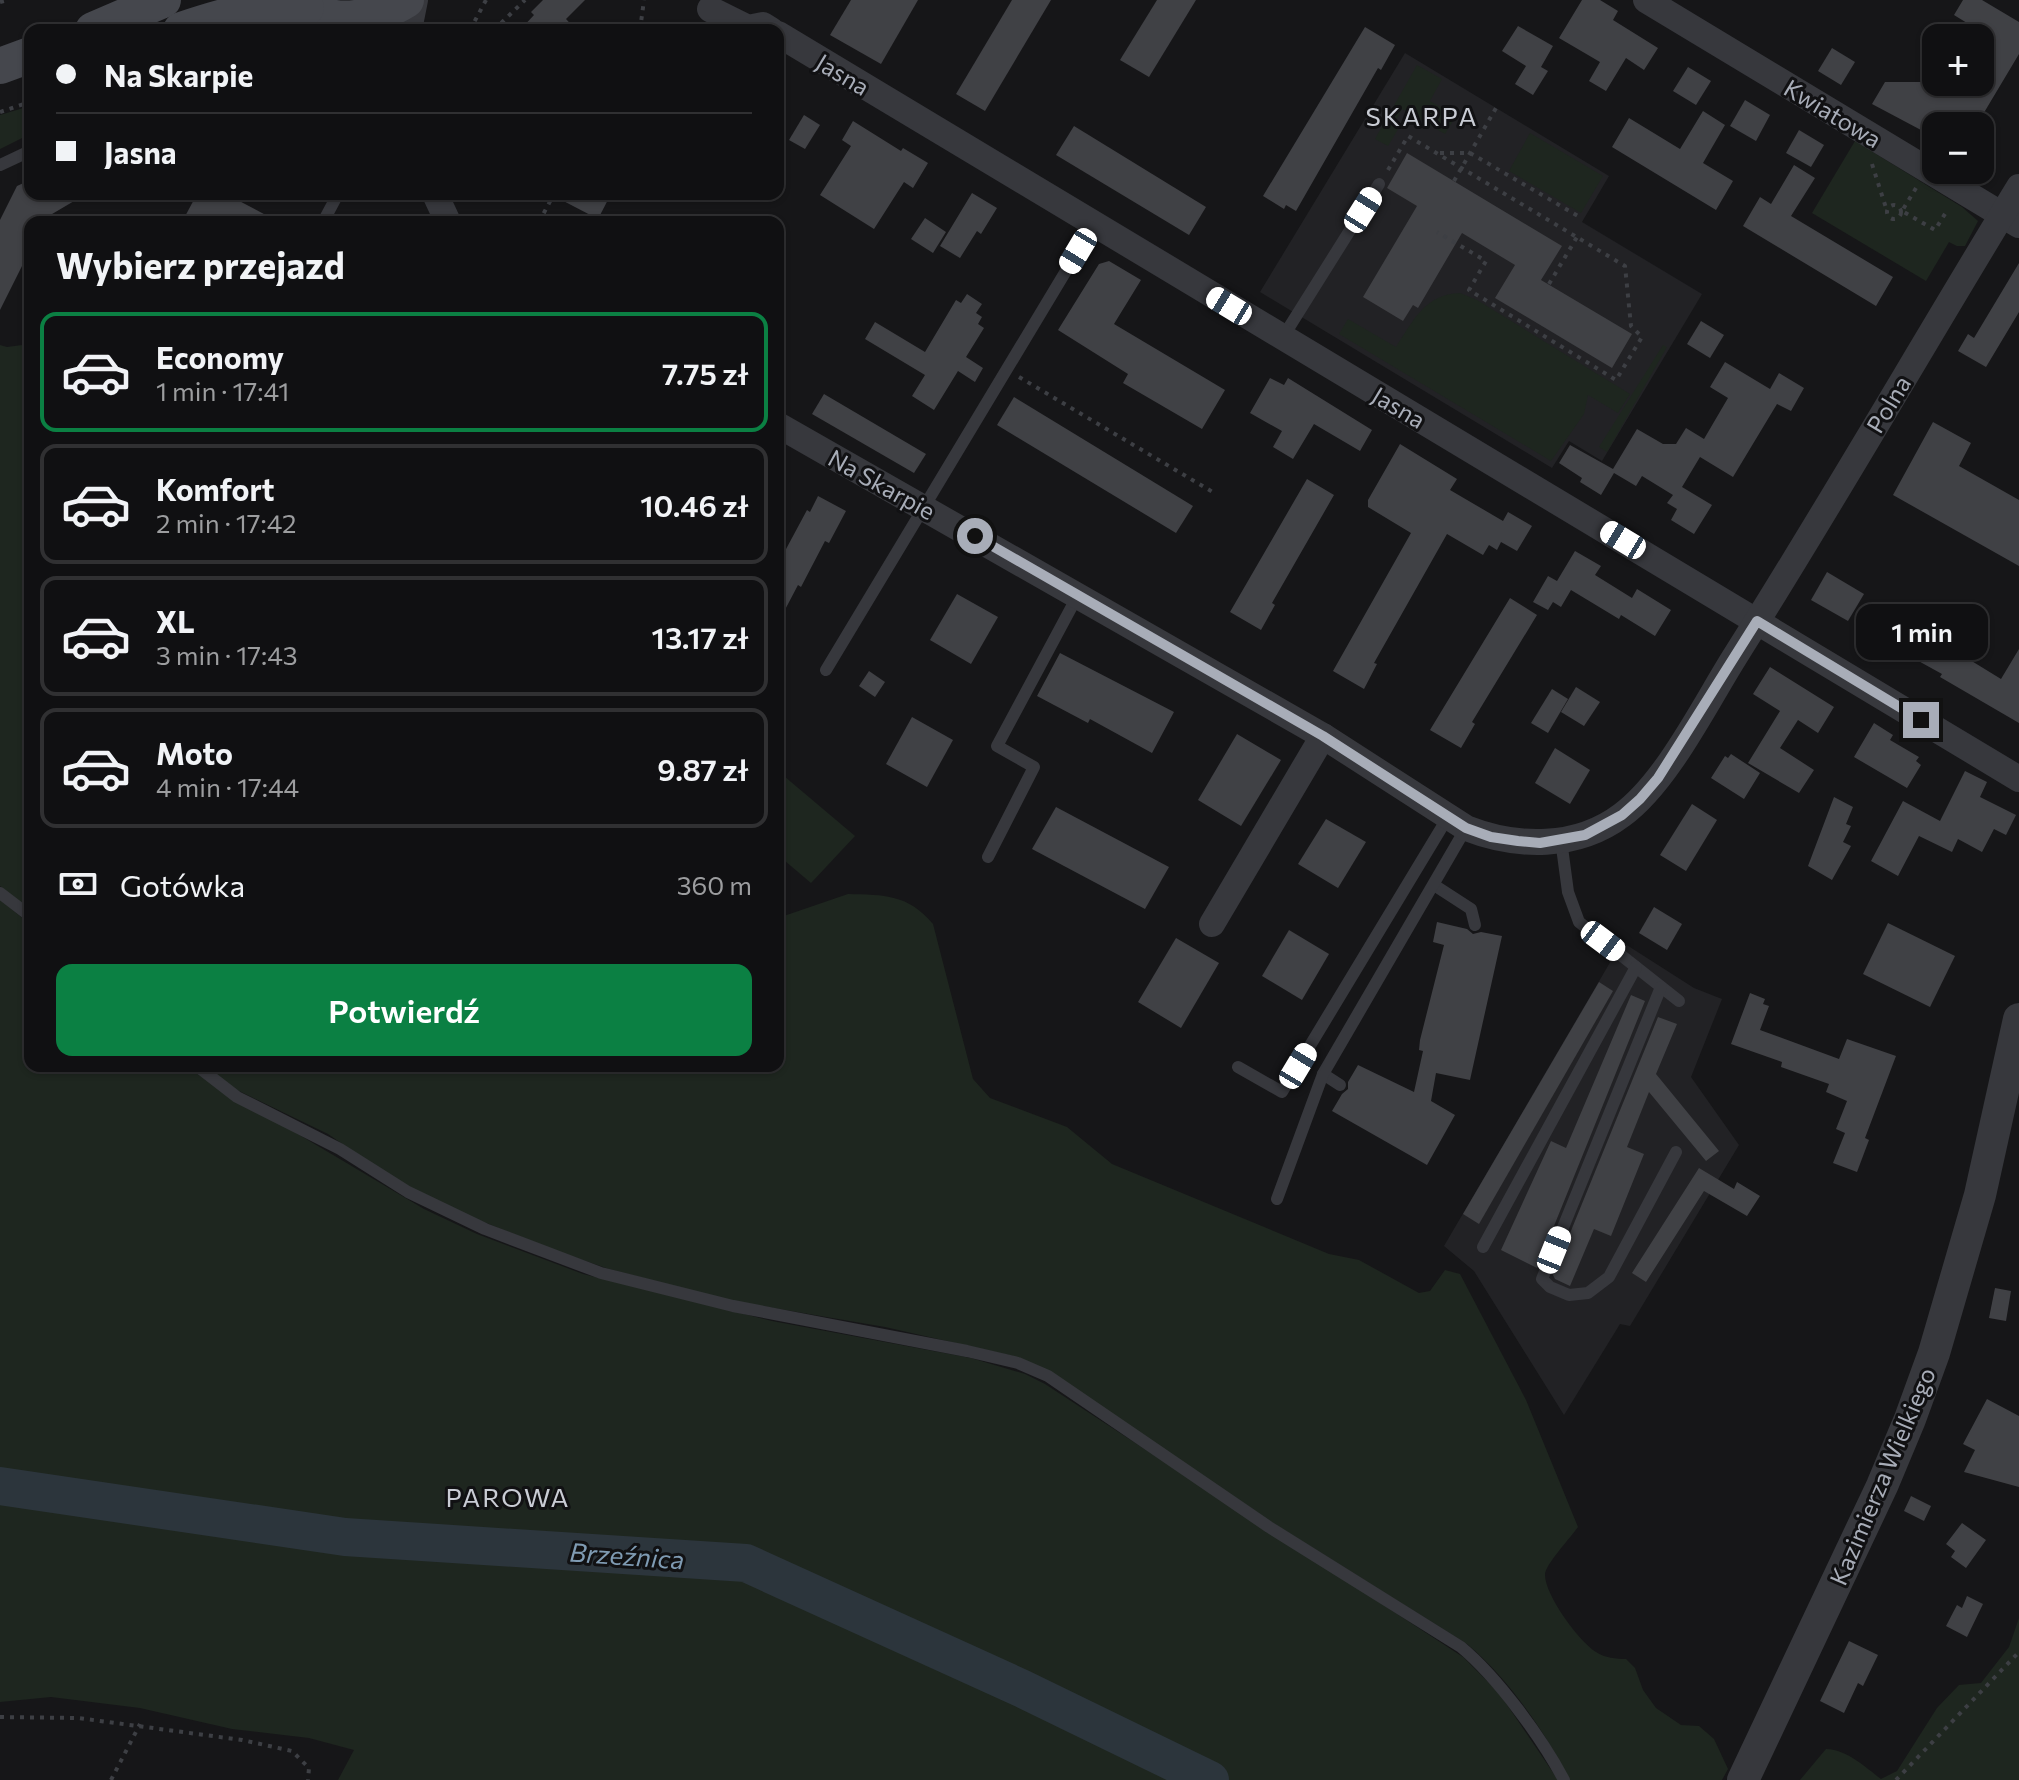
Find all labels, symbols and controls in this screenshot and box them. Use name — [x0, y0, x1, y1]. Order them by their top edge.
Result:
map controls — [1922, 24, 1994, 184]
button: + — [1922, 24, 1994, 96]
street label: Jasna — [811, 47, 875, 101]
text: Na Skarpie — [104, 56, 253, 93]
street label: Kwiatowa — [1779, 73, 1887, 153]
district label: SKARPA — [1366, 100, 1478, 131]
button: − — [1922, 112, 1994, 184]
text: Jasna — [104, 133, 177, 170]
car — [1340, 183, 1386, 237]
car — [1055, 224, 1101, 278]
text: Wybierz przejazd — [56, 242, 345, 286]
car — [1202, 283, 1256, 329]
icon: car — [60, 336, 132, 408]
text: Economy — [156, 338, 284, 375]
text: 7.75 zł — [662, 354, 748, 391]
street label: Polna — [1860, 370, 1916, 438]
text: 1 min · 17:41 — [156, 375, 289, 406]
street label: Jasna — [1367, 380, 1431, 434]
street label: Na Skarpie — [824, 443, 940, 525]
icon: car — [60, 468, 132, 540]
text: Komfort — [156, 470, 275, 507]
text: 10.46 zł — [640, 486, 748, 523]
text: 2 min · 17:42 — [156, 507, 296, 538]
car — [1596, 517, 1650, 563]
route start — [957, 518, 993, 554]
icon: car — [60, 600, 132, 672]
text: XL — [156, 602, 195, 639]
callout: 1 min — [1855, 604, 1987, 660]
text: 1 min — [1891, 616, 1953, 647]
text: 13.17 zł — [652, 618, 748, 655]
text: 3 min · 17:43 — [156, 639, 298, 670]
route end — [1903, 702, 1939, 738]
icon: car — [60, 732, 132, 804]
text: Moto — [156, 734, 233, 771]
text: 9.87 zł — [657, 750, 748, 787]
text: 4 min · 17:44 — [156, 771, 299, 802]
icon: cash — [56, 862, 100, 906]
text: Gotówka — [120, 866, 245, 903]
text: 360 m — [677, 869, 752, 900]
car — [1577, 917, 1629, 965]
button: Potwierdź — [56, 964, 752, 1056]
car — [1275, 1039, 1321, 1093]
car — [1534, 1223, 1574, 1277]
street label: Kazimierza Wielkiego — [1823, 1363, 1941, 1589]
district label: PAROWA — [445, 1481, 571, 1512]
water label: Brzeźnica — [569, 1536, 685, 1574]

